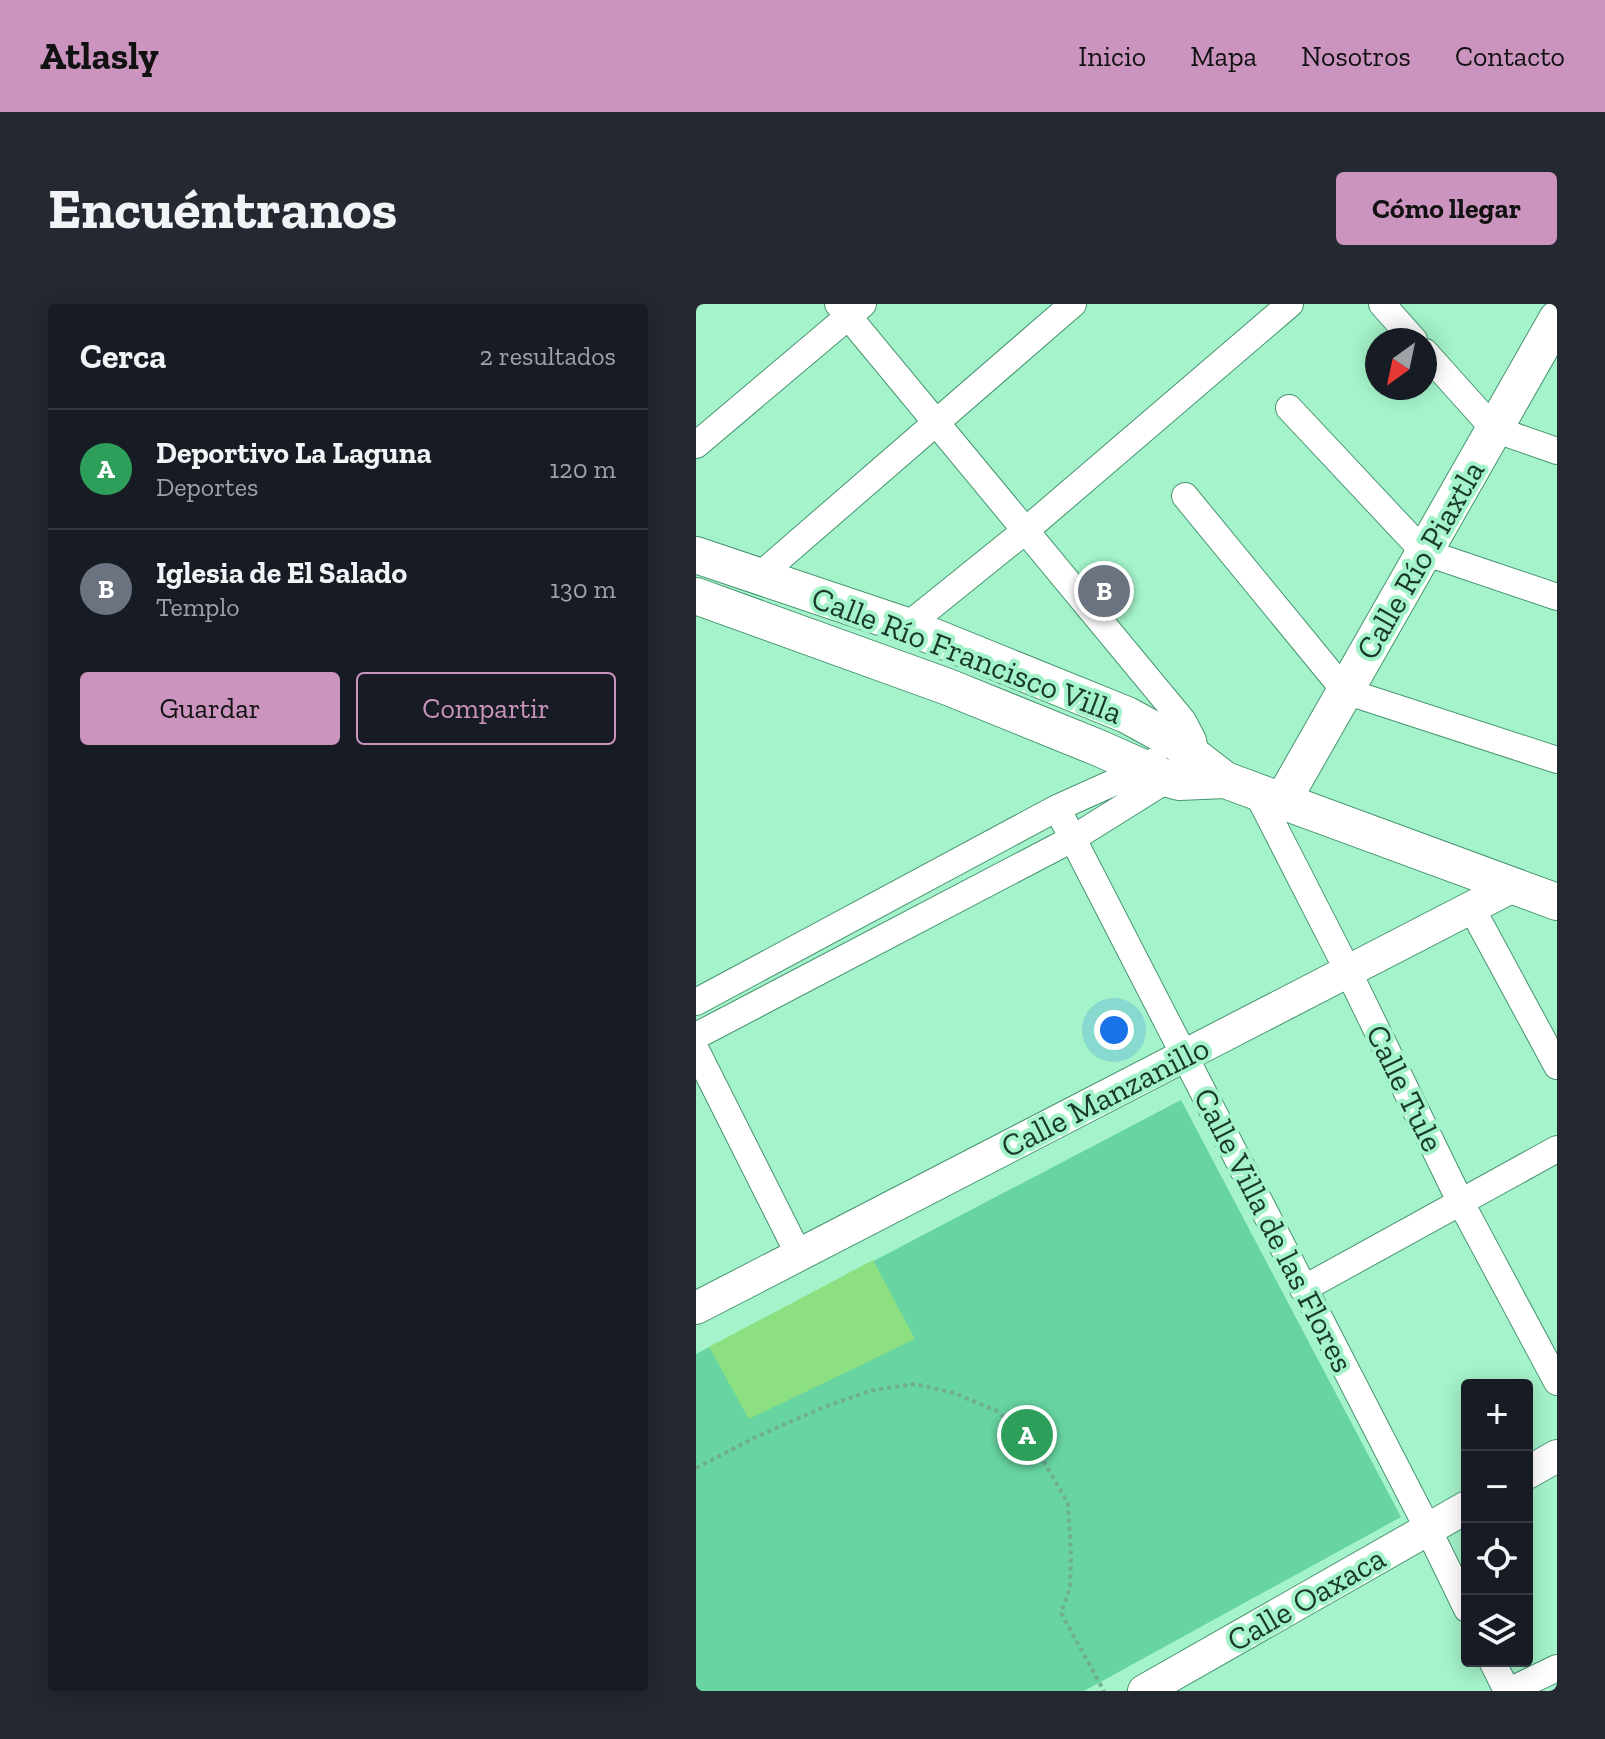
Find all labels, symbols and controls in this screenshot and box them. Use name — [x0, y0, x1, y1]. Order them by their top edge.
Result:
text: Atlasly — [40, 33, 159, 79]
text: Inicio — [1078, 40, 1146, 73]
text: Mapa — [1190, 40, 1257, 73]
text: Nosotros — [1301, 40, 1411, 73]
text: Contacto — [1455, 40, 1565, 73]
button: Cómo llegar — [1336, 172, 1557, 245]
text: Encuéntranos — [48, 175, 397, 242]
north arrow — [1365, 328, 1437, 400]
text: Cerca — [80, 336, 167, 377]
text: 2 resultados — [479, 340, 616, 372]
text: Deportivo La Laguna — [156, 435, 432, 471]
text: A — [97, 453, 115, 485]
text: 120 m — [549, 453, 616, 485]
street label: Calle Río Piaxtla — [1348, 454, 1492, 666]
text: Deportes — [156, 471, 258, 503]
text: Iglesia de El Salado — [156, 555, 407, 591]
pin: B — [1078, 561, 1130, 621]
text: B — [98, 573, 114, 605]
text: 130 m — [550, 573, 616, 605]
street label: Calle Río Francisco Villa — [806, 578, 1128, 732]
text: Templo — [156, 591, 240, 623]
button: Guardar — [80, 672, 340, 745]
button: Compartir — [356, 672, 616, 745]
your location — [1094, 1010, 1134, 1050]
street label: Calle Tule — [1358, 1018, 1452, 1158]
street label: Calle Manzanillo — [995, 1028, 1215, 1166]
street label: Calle Villa de las Flores — [1186, 1082, 1362, 1378]
map controls — [1461, 1379, 1533, 1667]
button: + — [1461, 1379, 1533, 1451]
pin: A — [1001, 1405, 1053, 1465]
button: − — [1461, 1451, 1533, 1523]
button: locate — [1461, 1523, 1533, 1595]
street label: Calle Oaxaca — [1220, 1538, 1392, 1660]
button: layers — [1461, 1595, 1533, 1667]

